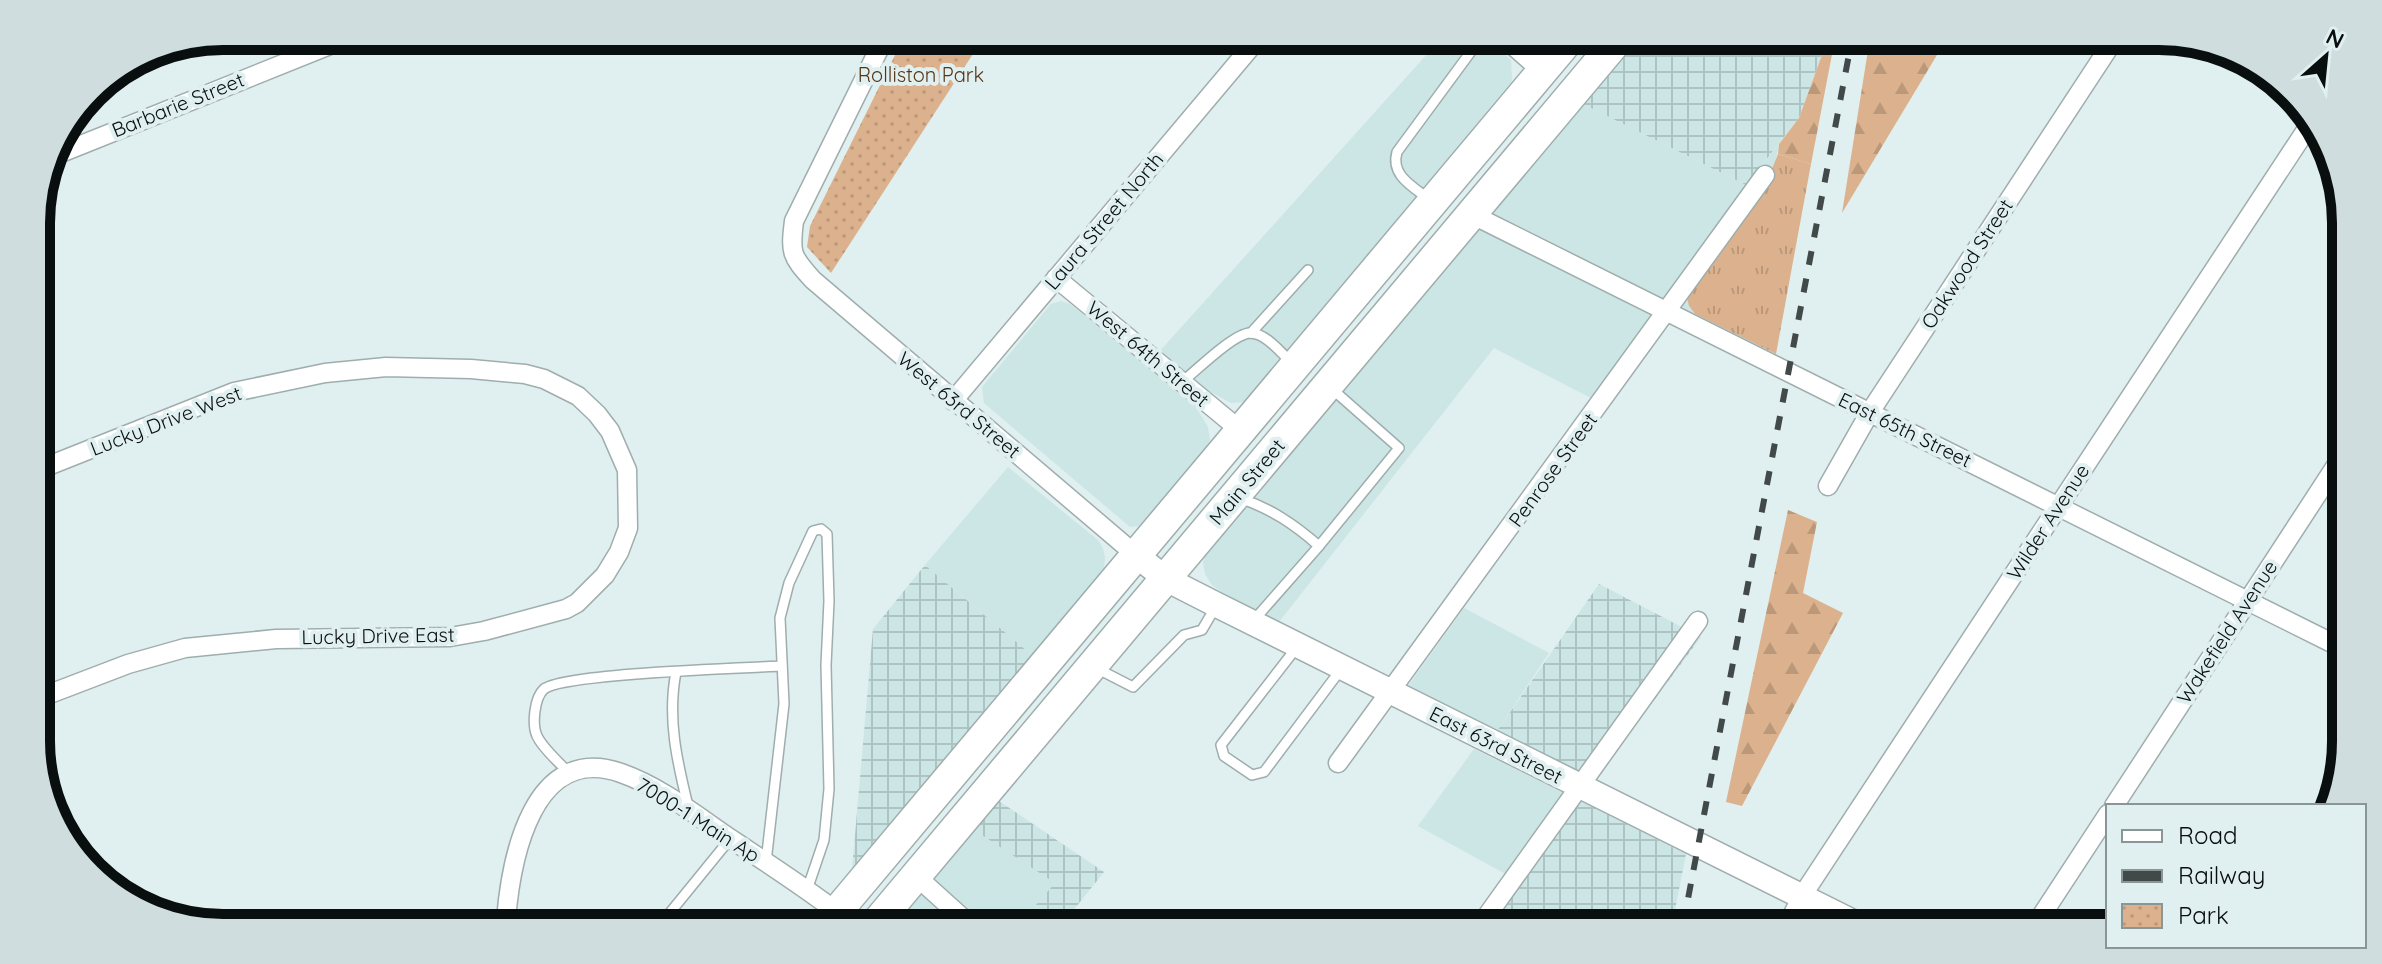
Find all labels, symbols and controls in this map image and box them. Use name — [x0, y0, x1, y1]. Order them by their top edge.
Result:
north arrow — [2286, 16, 2366, 96]
text: N — [2322, 22, 2349, 54]
park label: Rolliston Park — [858, 62, 984, 87]
street label: Barbarie Street — [108, 67, 248, 142]
street label: Laura Street North — [1039, 147, 1168, 294]
street label: Oakwood Street — [1915, 194, 2018, 333]
street label: West 64th Street — [1082, 295, 1215, 412]
street label: West 63rd Street — [893, 346, 1026, 463]
street label: Lucky Drive West — [87, 380, 245, 461]
street label: East 65th Street — [1835, 387, 1976, 473]
street label: Penrose Street — [1503, 408, 1602, 532]
street label: Main Street — [1203, 433, 1290, 530]
street label: Wilder Avenue — [2001, 459, 2094, 584]
street label: Wakefield Avenue — [2171, 555, 2282, 708]
street label: Lucky Drive East — [301, 622, 455, 649]
street label: East 63rd Street — [1426, 700, 1567, 789]
street label: 7000-1 Main Ap — [632, 772, 765, 867]
legend — [2106, 804, 2366, 948]
text: Road — [2178, 820, 2238, 850]
text: Railway — [2178, 860, 2265, 890]
text: Park — [2178, 900, 2229, 930]

